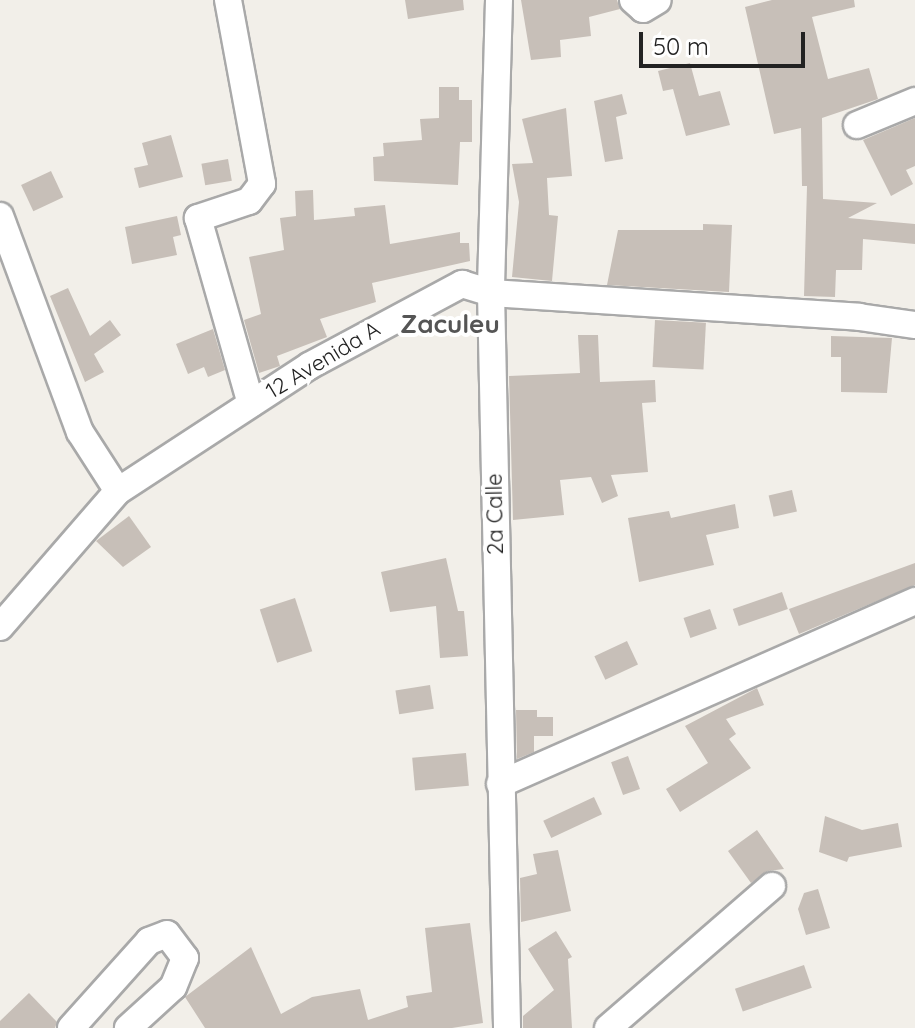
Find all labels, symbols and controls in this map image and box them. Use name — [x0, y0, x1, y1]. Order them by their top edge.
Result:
scale bar — [643, 16, 809, 66]
text: 50 m — [653, 31, 709, 61]
district label: Zaculeu — [400, 308, 500, 340]
street label: 12 Avenida A — [261, 316, 385, 404]
street label: 2a Calle — [481, 473, 509, 555]

